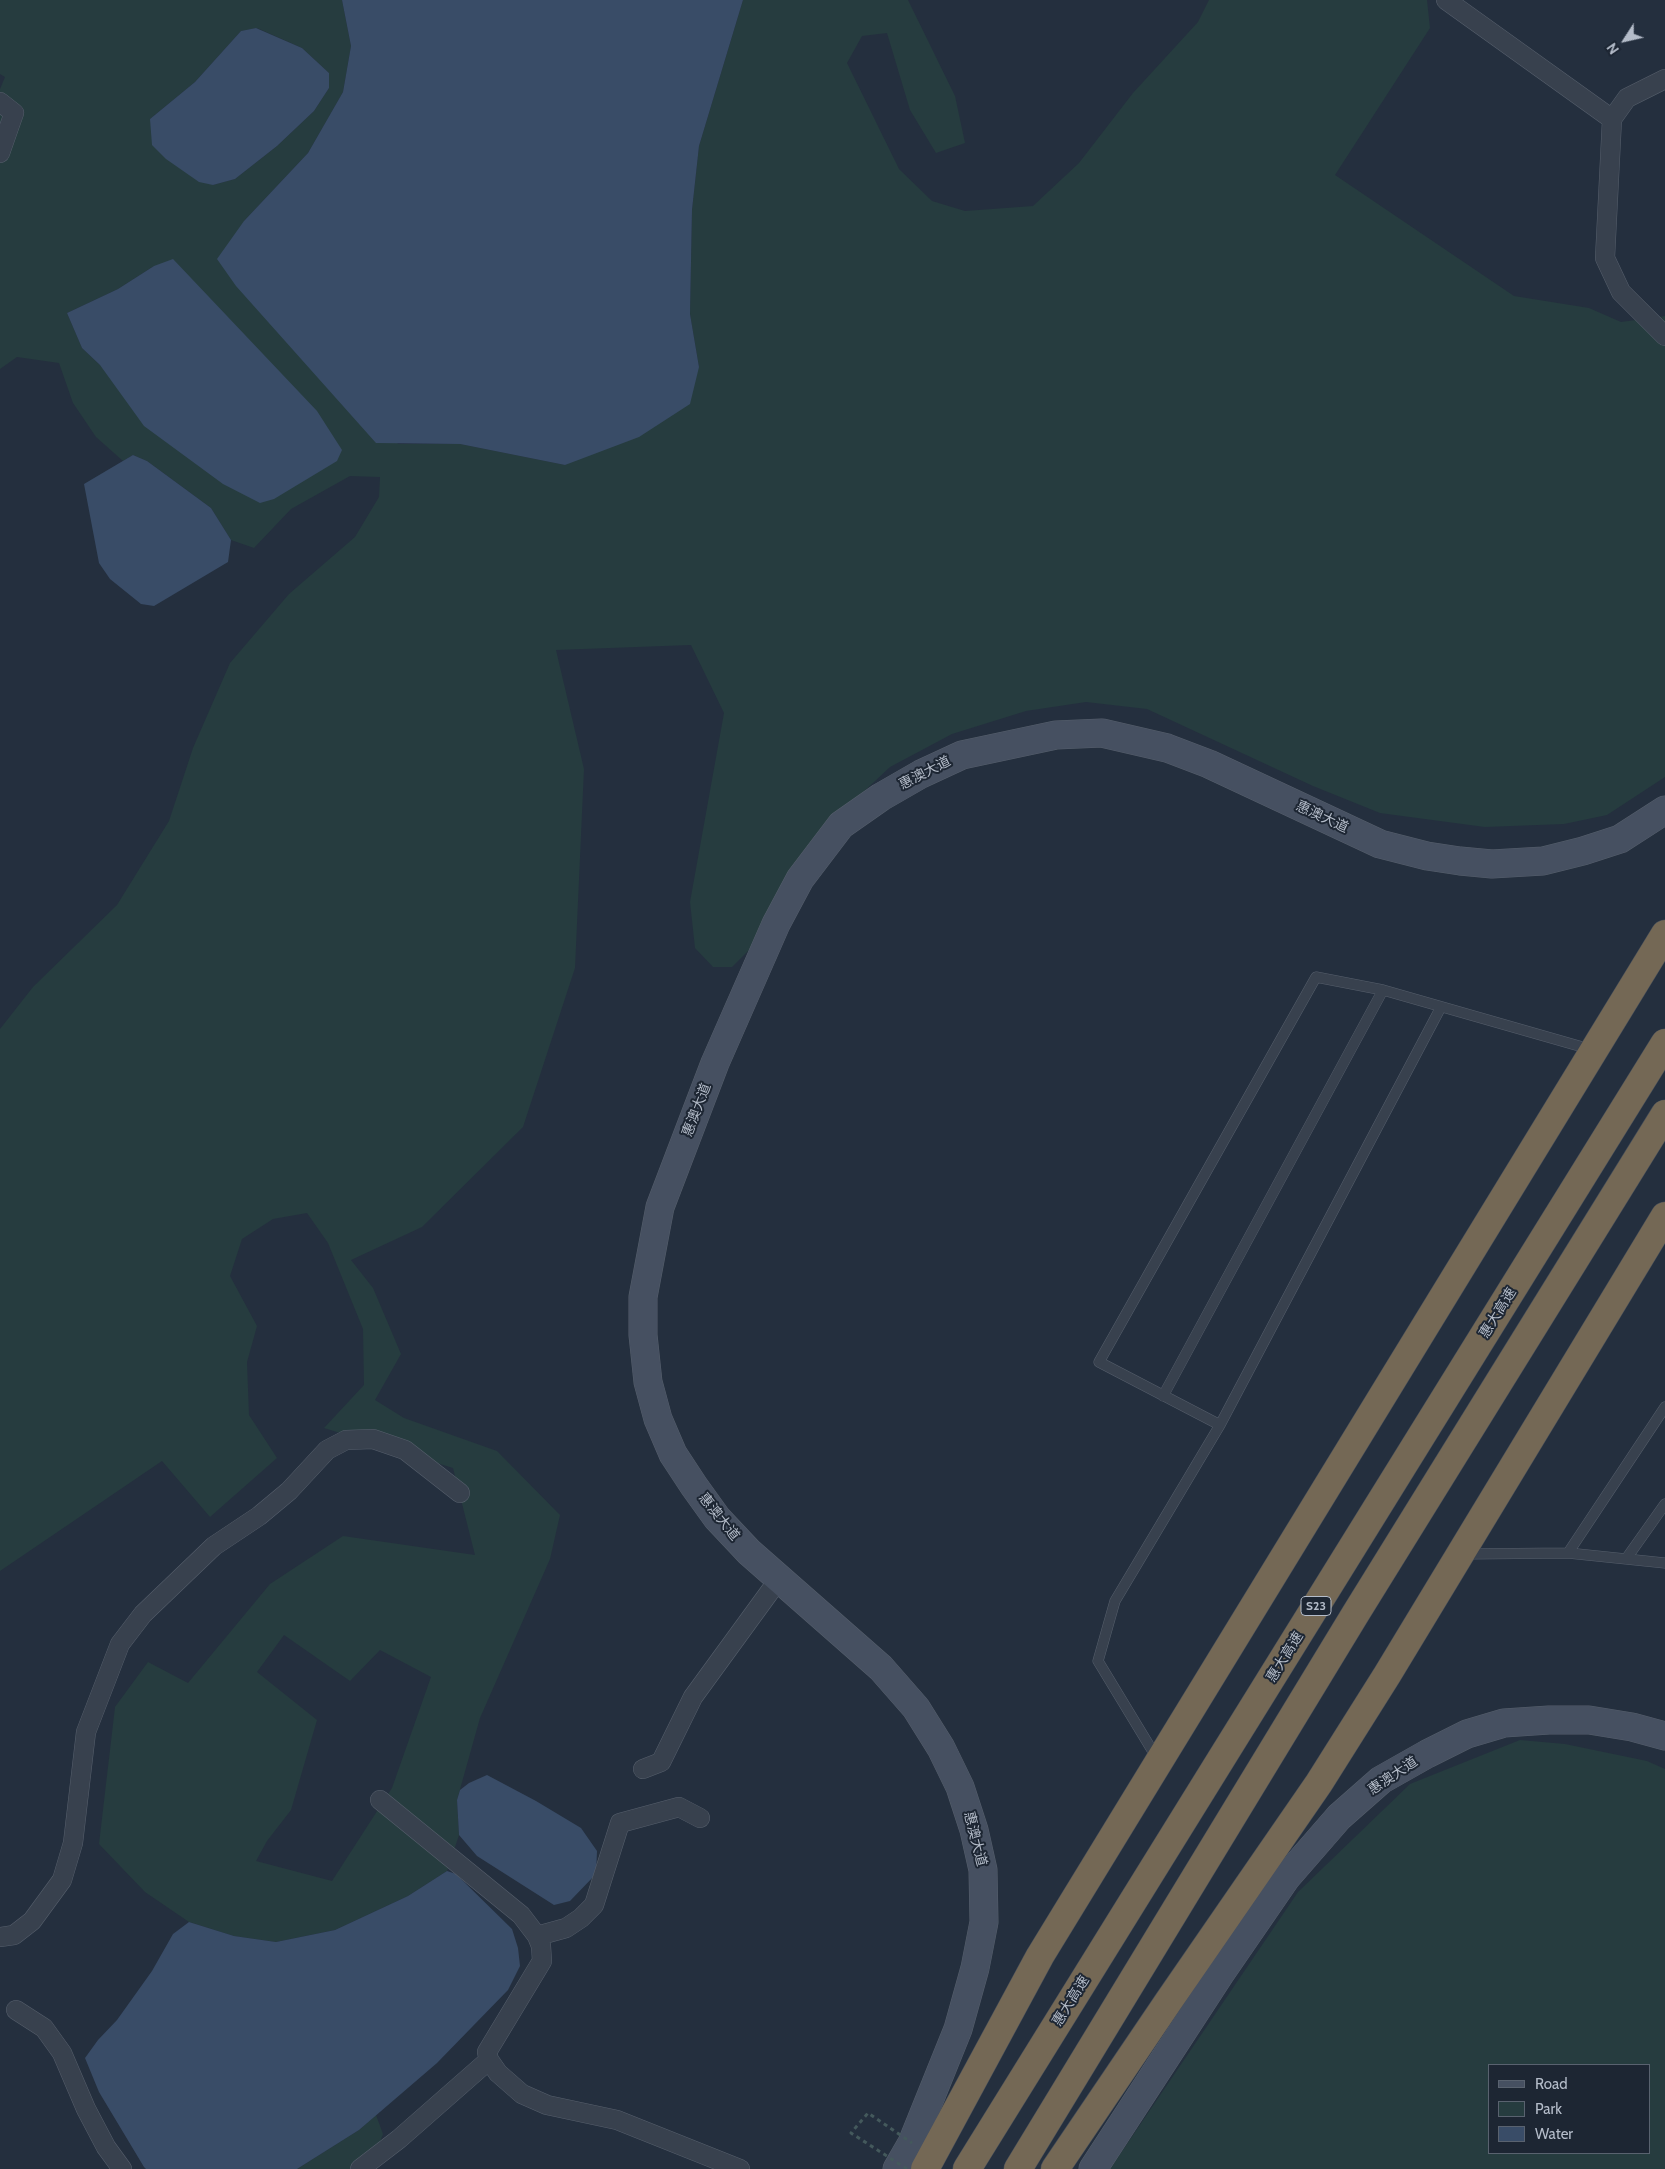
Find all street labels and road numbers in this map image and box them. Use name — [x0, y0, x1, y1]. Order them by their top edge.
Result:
street label: 惠澳大道 — [896, 753, 954, 793]
street label: 惠澳大道 — [1293, 798, 1351, 836]
street label: 惠澳大道 — [679, 1081, 715, 1139]
street label: 惠大高速 — [1476, 1285, 1520, 1341]
street label: 惠澳大道 — [695, 1490, 743, 1544]
road number: S23 — [1301, 1596, 1331, 1615]
street label: 惠大高速 — [1263, 1629, 1307, 1685]
street label: 惠澳大道 — [1365, 1753, 1421, 1799]
street label: 惠澳大道 — [960, 1810, 990, 1868]
street label: 惠大高速 — [1049, 1973, 1093, 2029]

